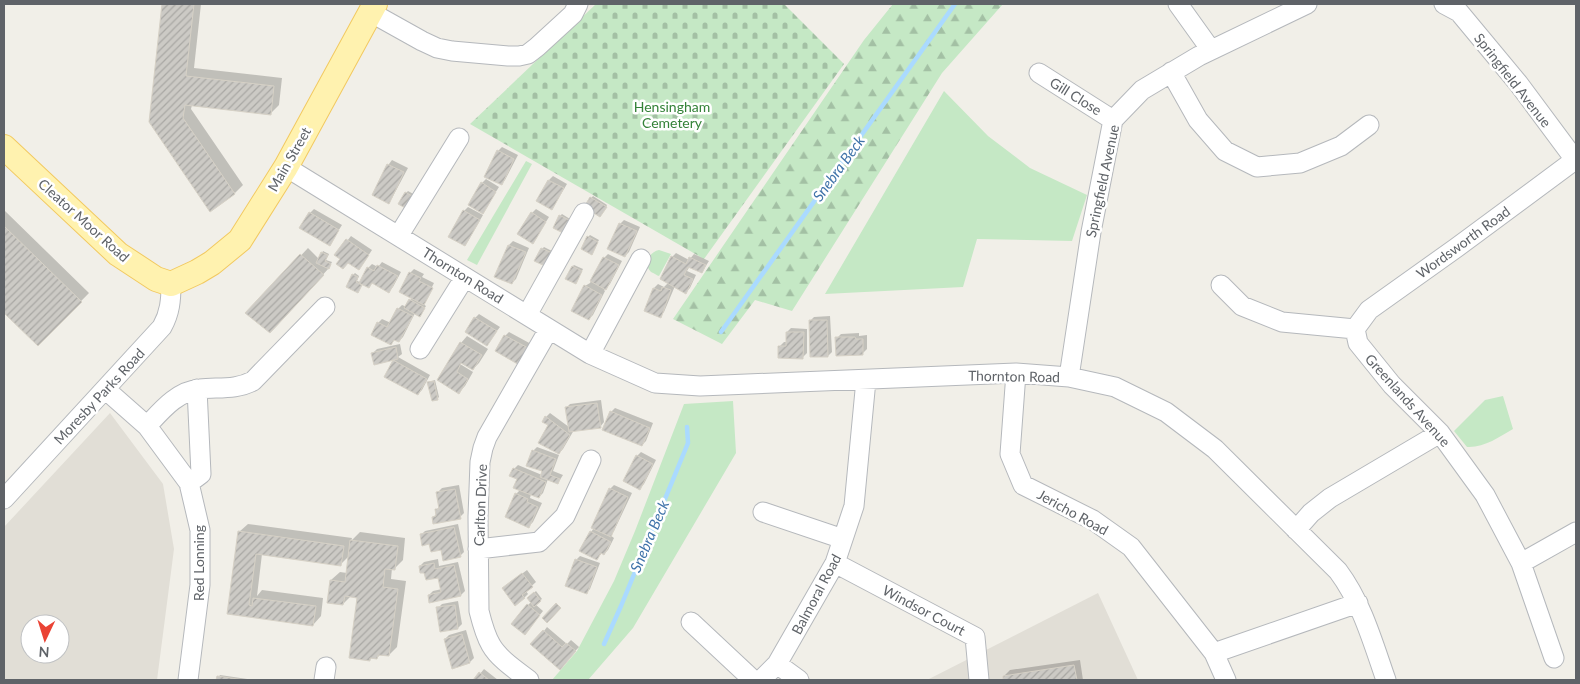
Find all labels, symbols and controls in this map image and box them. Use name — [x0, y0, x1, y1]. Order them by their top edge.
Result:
street label: Springfield Avenue — [1471, 30, 1555, 130]
street label: Gill Close — [1047, 73, 1105, 119]
park label: Hensingham Cemetery — [634, 98, 710, 131]
street label: Springfield Avenue — [1082, 123, 1122, 239]
street label: Main Street — [264, 124, 314, 194]
water label: Snebra Beck — [808, 131, 868, 204]
street label: Cleator Moor Road — [35, 175, 133, 265]
street label: Wordsworth Road — [1413, 202, 1513, 282]
street label: Thornton Road — [419, 243, 507, 307]
street label: Moresby Parks Road — [50, 344, 148, 448]
street label: Greenlands Avenue — [1362, 350, 1454, 450]
street label: Thornton Road — [968, 367, 1060, 385]
street label: Carlton Drive — [470, 464, 490, 546]
street label: Jericho Road — [1035, 486, 1111, 538]
water label: Snebra Beck — [626, 496, 673, 575]
street label: Red Lonning — [190, 525, 207, 601]
street label: Balmoral Road — [788, 551, 844, 637]
street label: Windsor Court — [880, 581, 968, 639]
north arrow — [20, 614, 70, 664]
text: N — [38, 644, 50, 661]

